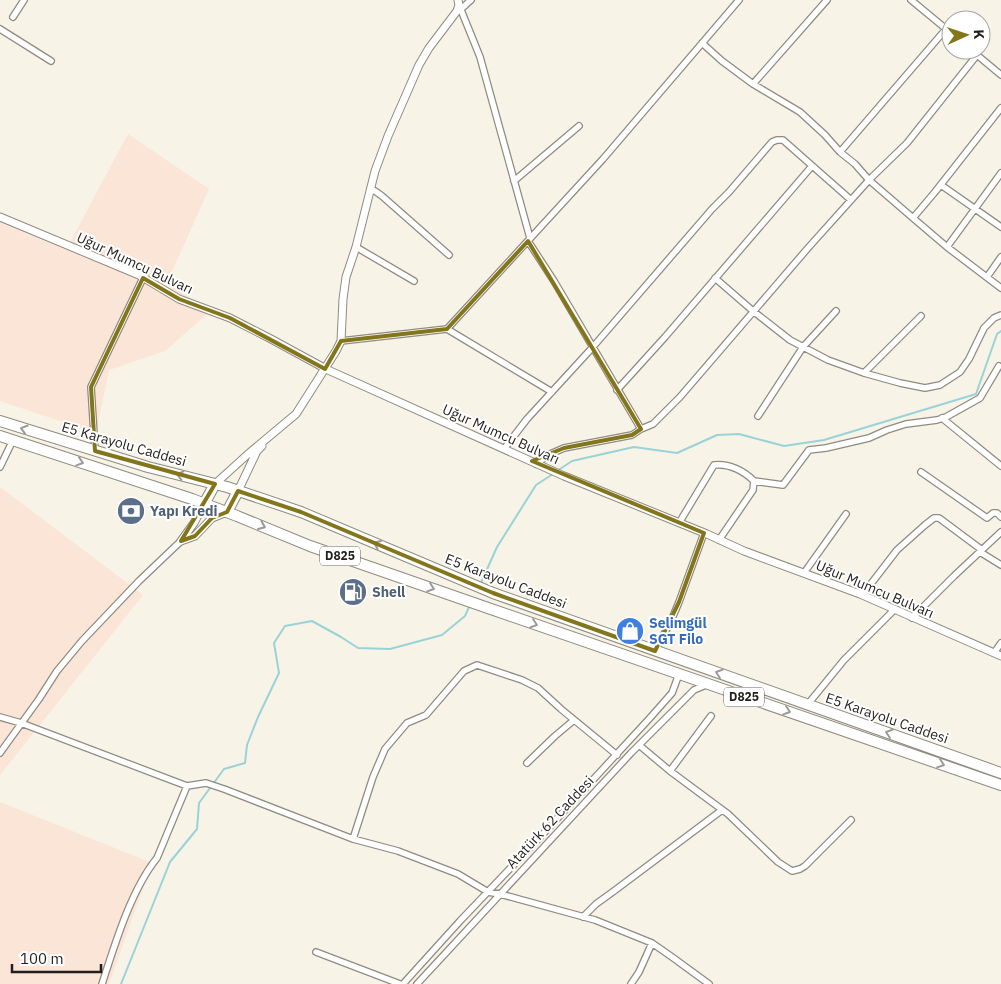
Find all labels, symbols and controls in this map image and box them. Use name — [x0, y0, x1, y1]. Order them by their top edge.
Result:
north arrow — [941, 10, 991, 60]
text: K — [970, 29, 988, 40]
street label: Uğur Mumcu Bulvarı — [74, 228, 196, 298]
street label: Uğur Mumcu Bulvarı — [440, 400, 562, 468]
street label: E5 Karayolu Caddesi — [60, 418, 188, 470]
one-way arrow — [20, 424, 29, 434]
one-way arrow — [75, 457, 83, 467]
one-way arrow — [175, 470, 184, 481]
bank icon: Yapı Kredi — [116, 496, 146, 526]
place label: Yapı Kredi — [150, 502, 218, 520]
one-way arrow — [257, 520, 266, 531]
one-way arrow — [373, 540, 382, 551]
road number: D825 — [320, 546, 360, 566]
street label: E5 Karayolu Caddesi — [443, 550, 569, 612]
street label: Uğur Mumcu Bulvarı — [813, 556, 937, 622]
fuel station icon: Shell — [338, 577, 368, 607]
one-way arrow — [426, 582, 435, 592]
place label: Shell — [372, 583, 405, 601]
place label: Selimgül SGT Filo — [649, 614, 707, 648]
shop icon: Selimgül SGT Filo — [615, 616, 645, 646]
one-way arrow — [529, 618, 538, 628]
one-way arrow — [716, 669, 724, 679]
road number: D825 — [724, 688, 764, 706]
street label: E5 Karayolu Caddesi — [823, 689, 951, 747]
one-way arrow — [782, 705, 791, 715]
one-way arrow — [885, 729, 894, 739]
one-way arrow — [936, 758, 944, 768]
street label: Atatürk 62 Caddesi — [502, 772, 598, 872]
scale bar — [12, 942, 101, 974]
text: 100 m — [20, 949, 64, 968]

